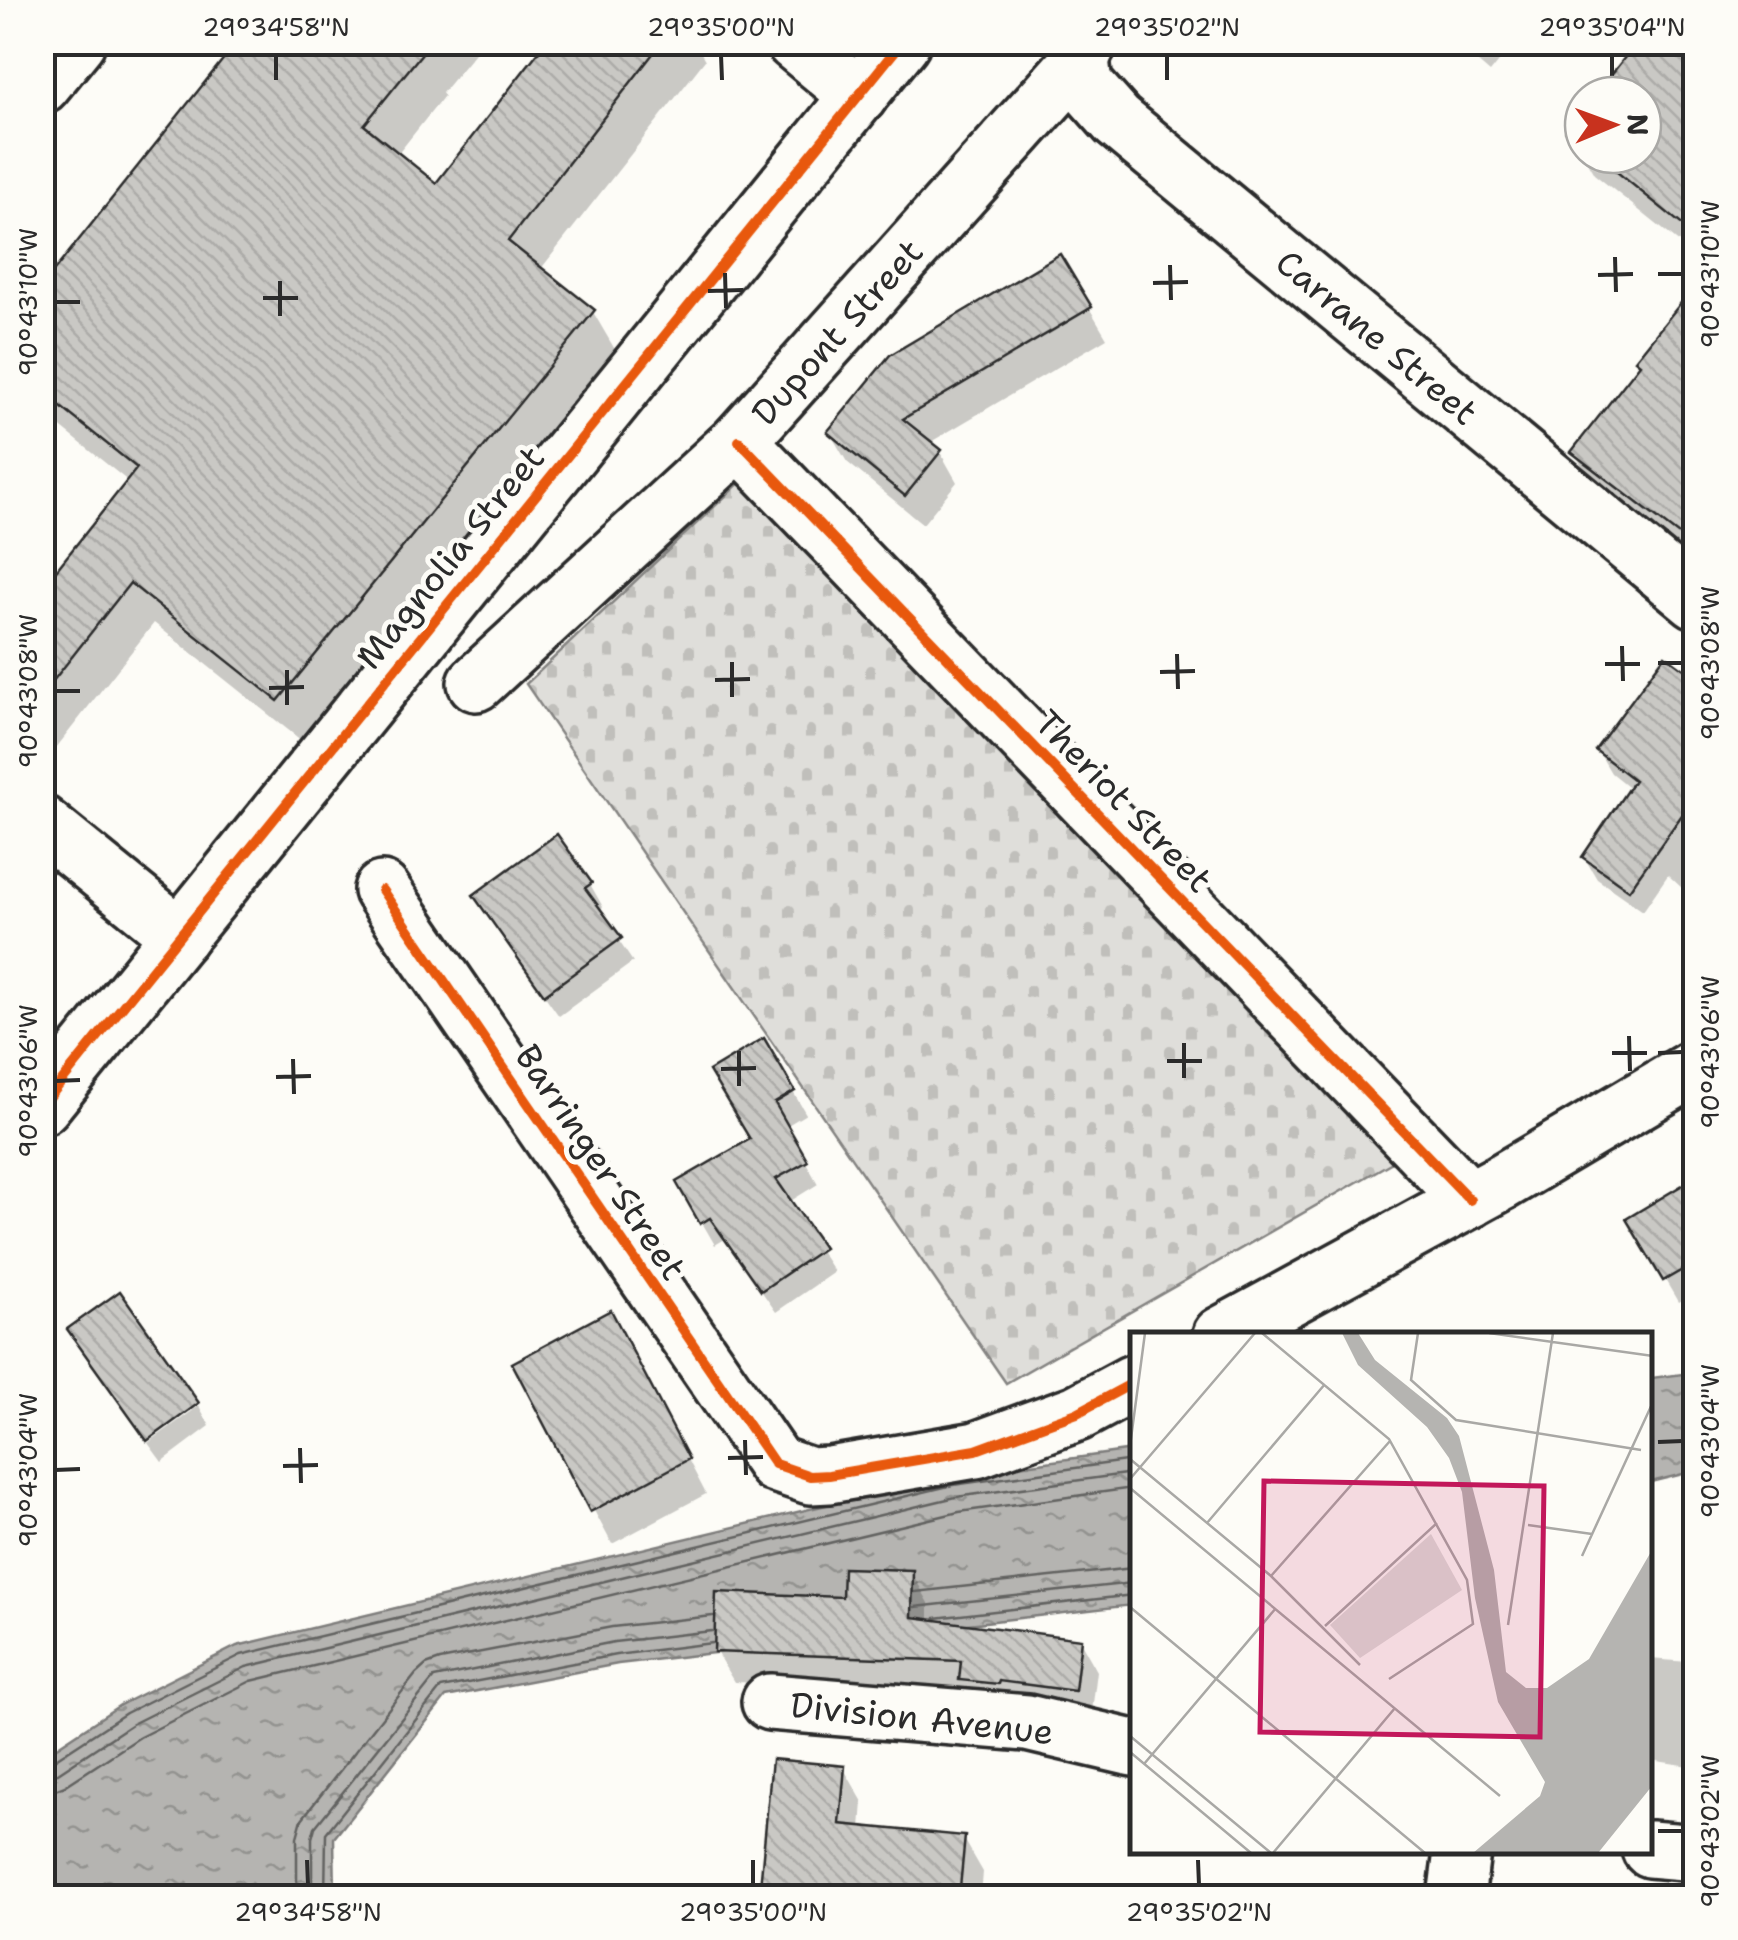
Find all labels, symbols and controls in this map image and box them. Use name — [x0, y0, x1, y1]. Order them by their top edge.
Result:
text: 29°34'58"N — [202, 10, 350, 44]
text: 29°35'00"N — [647, 10, 795, 44]
text: 29°35'02"N — [1094, 10, 1240, 44]
text: 29°35'04"N — [1538, 10, 1686, 44]
north arrow — [1563, 75, 1663, 175]
text: N — [1619, 113, 1657, 136]
text: 90°43'10"W — [1693, 200, 1727, 348]
text: 90°43'10"W — [11, 228, 45, 376]
street label: Dupont Street — [741, 229, 933, 435]
street label: Carrane Street — [1266, 239, 1488, 435]
street label: Magnolia Street — [345, 435, 555, 679]
text: 90°43'08"W — [1693, 586, 1727, 740]
text: 90°43'08"W — [11, 614, 45, 768]
street label: Theriot Street — [1025, 700, 1223, 902]
text: 90°43'06"W — [1693, 975, 1727, 1129]
text: 90°43'06"W — [11, 1004, 45, 1158]
street label: Barringer Street — [505, 1035, 697, 1289]
inset map — [1130, 1332, 1653, 1855]
text: 90°43'04"W — [1693, 1364, 1727, 1518]
text: 90°43'04"W — [11, 1393, 45, 1547]
street label: Division Avenue — [788, 1681, 1056, 1755]
text: 90°43'02"W — [1693, 1754, 1727, 1908]
text: 29°34'58"N — [234, 1895, 382, 1929]
text: 29°35'00"N — [679, 1895, 827, 1929]
text: 29°35'02"N — [1126, 1895, 1272, 1929]

